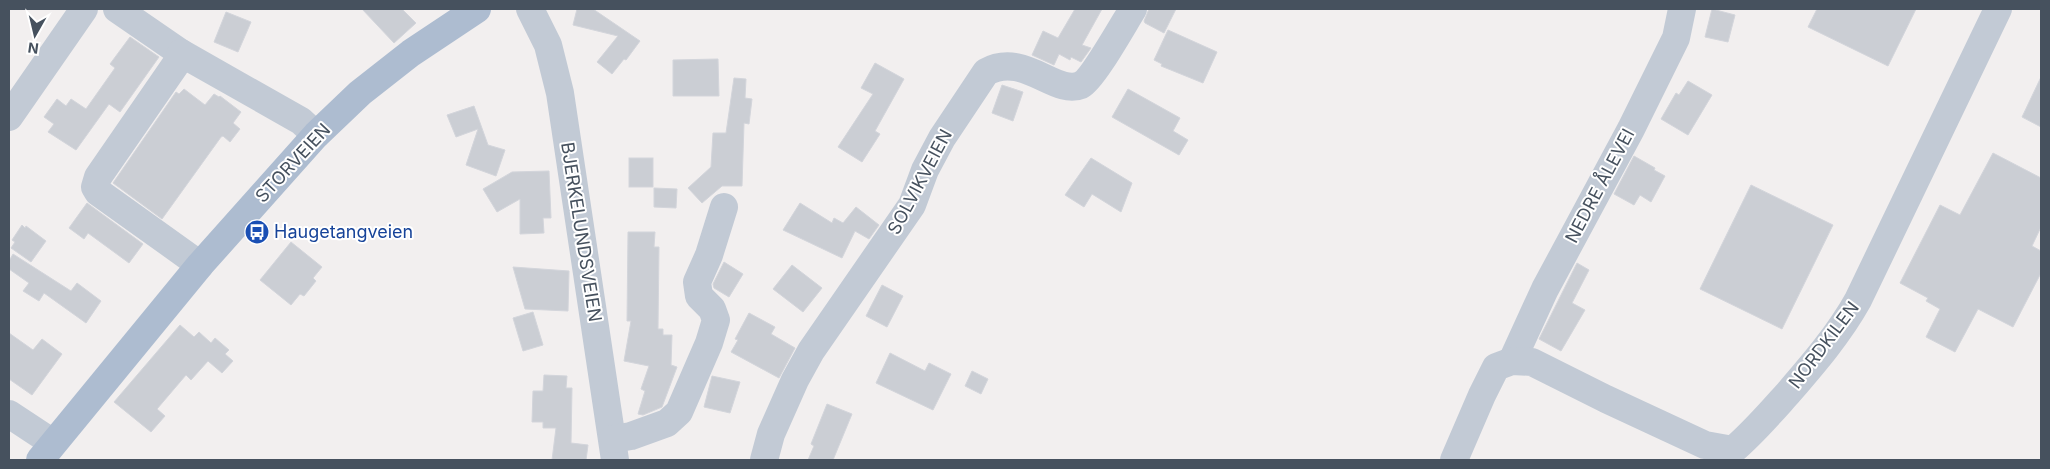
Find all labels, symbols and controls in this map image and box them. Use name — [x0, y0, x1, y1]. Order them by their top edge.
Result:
north arrow — [10, 10, 60, 60]
text: N — [27, 39, 40, 58]
street label: STORVEIEN — [251, 119, 334, 206]
street label: NEDRE ÅLEVEI — [1559, 124, 1638, 246]
street label: SOLVIKVEIEN — [883, 126, 956, 238]
street label: BJERKELUNDSVEIEN — [557, 141, 606, 323]
bus stop icon: Haugetangveien — [244, 219, 270, 245]
place label: Haugetangveien — [274, 221, 413, 242]
street label: NORDKILEN — [1784, 297, 1863, 392]

